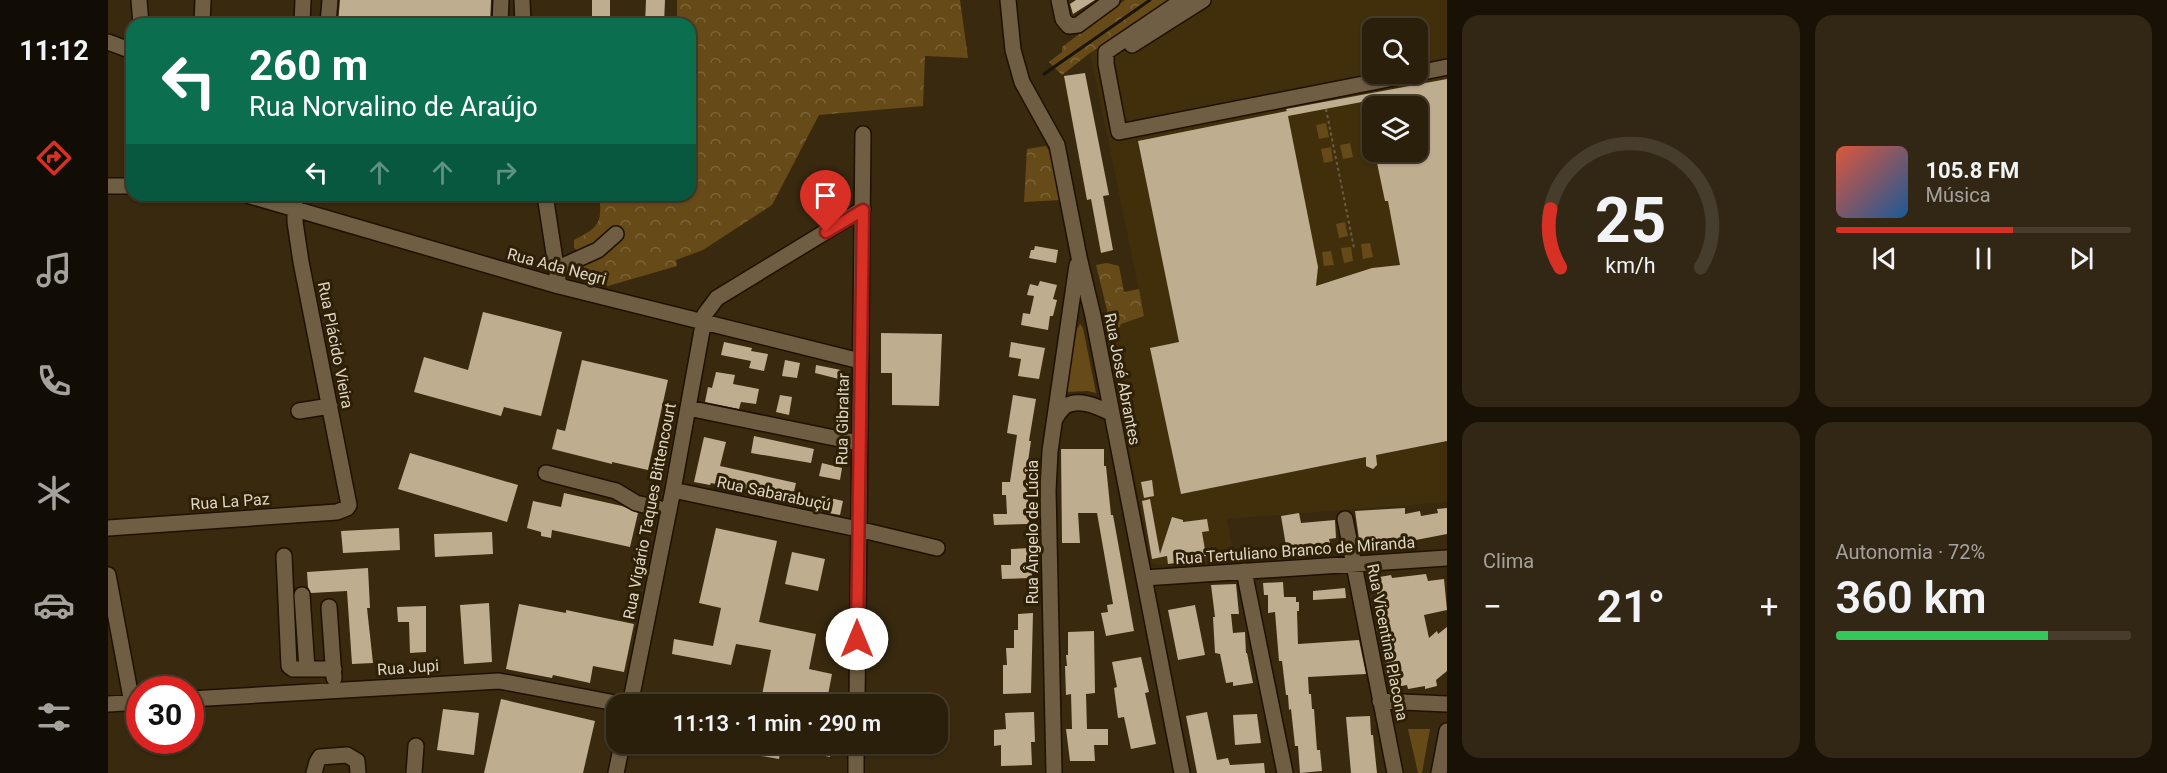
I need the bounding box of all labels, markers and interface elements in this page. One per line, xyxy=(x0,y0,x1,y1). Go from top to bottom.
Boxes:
map controls xyxy=(1362,18,1428,162)
button: search xyxy=(1362,18,1428,84)
text: 11:12 xyxy=(19,35,89,67)
text: 260 m xyxy=(249,41,368,90)
icon: left xyxy=(150,42,228,120)
text: Rua Norvalino de Araújo xyxy=(249,91,538,123)
button: layers xyxy=(1362,96,1428,162)
icon: directions xyxy=(33,137,75,179)
icon: left xyxy=(300,156,333,189)
icon: ahead xyxy=(363,156,396,189)
icon: ahead xyxy=(426,156,459,189)
icon: right xyxy=(489,156,522,189)
text: 105.8 FM xyxy=(1926,158,2019,183)
pin xyxy=(800,170,851,232)
icon: arrive xyxy=(809,179,842,212)
text: Música xyxy=(1926,183,1991,207)
text: 25 xyxy=(1595,184,1667,257)
icon: previous xyxy=(1868,242,1901,275)
icon: pause xyxy=(1967,242,2000,275)
icon: next xyxy=(2065,242,2098,275)
street label: Rua Ada Negri xyxy=(505,244,608,289)
icon: music xyxy=(33,249,75,291)
text: km/h xyxy=(1606,253,1656,278)
street label: Rua Plácido Vieira xyxy=(314,280,357,410)
street label: Rua José Abrantes xyxy=(1100,311,1145,447)
icon: phone xyxy=(33,360,75,402)
street label: Rua Gibraltar xyxy=(832,372,853,465)
street label: Rua Vigário Taques Bittencourt xyxy=(619,401,680,621)
street label: Rua Ângelo de Lúcia xyxy=(1023,460,1042,604)
icon: climate xyxy=(33,472,75,514)
street label: Rua Sabarabuçú xyxy=(715,472,833,515)
street label: Rua La Paz xyxy=(190,489,270,514)
street label: Rua Tertuliano Branco de Miranda xyxy=(1174,533,1416,568)
text: Autonomia · 72% xyxy=(1836,540,1985,564)
text: Clima xyxy=(1483,549,1534,573)
street label: Rua Vicentina Placona xyxy=(1363,562,1412,722)
text: 360 km xyxy=(1836,571,1987,624)
text: 21° xyxy=(1596,580,1665,633)
icon: car xyxy=(33,584,75,626)
text: − xyxy=(1483,587,1502,626)
text: + xyxy=(1760,587,1779,626)
position arrow xyxy=(825,607,889,671)
street label: Rua Jupi xyxy=(377,656,440,679)
speed limit sign: 30 xyxy=(126,676,204,754)
icon: filters xyxy=(33,696,75,738)
text: 11:13 · 1 min · 290 m xyxy=(673,711,881,736)

